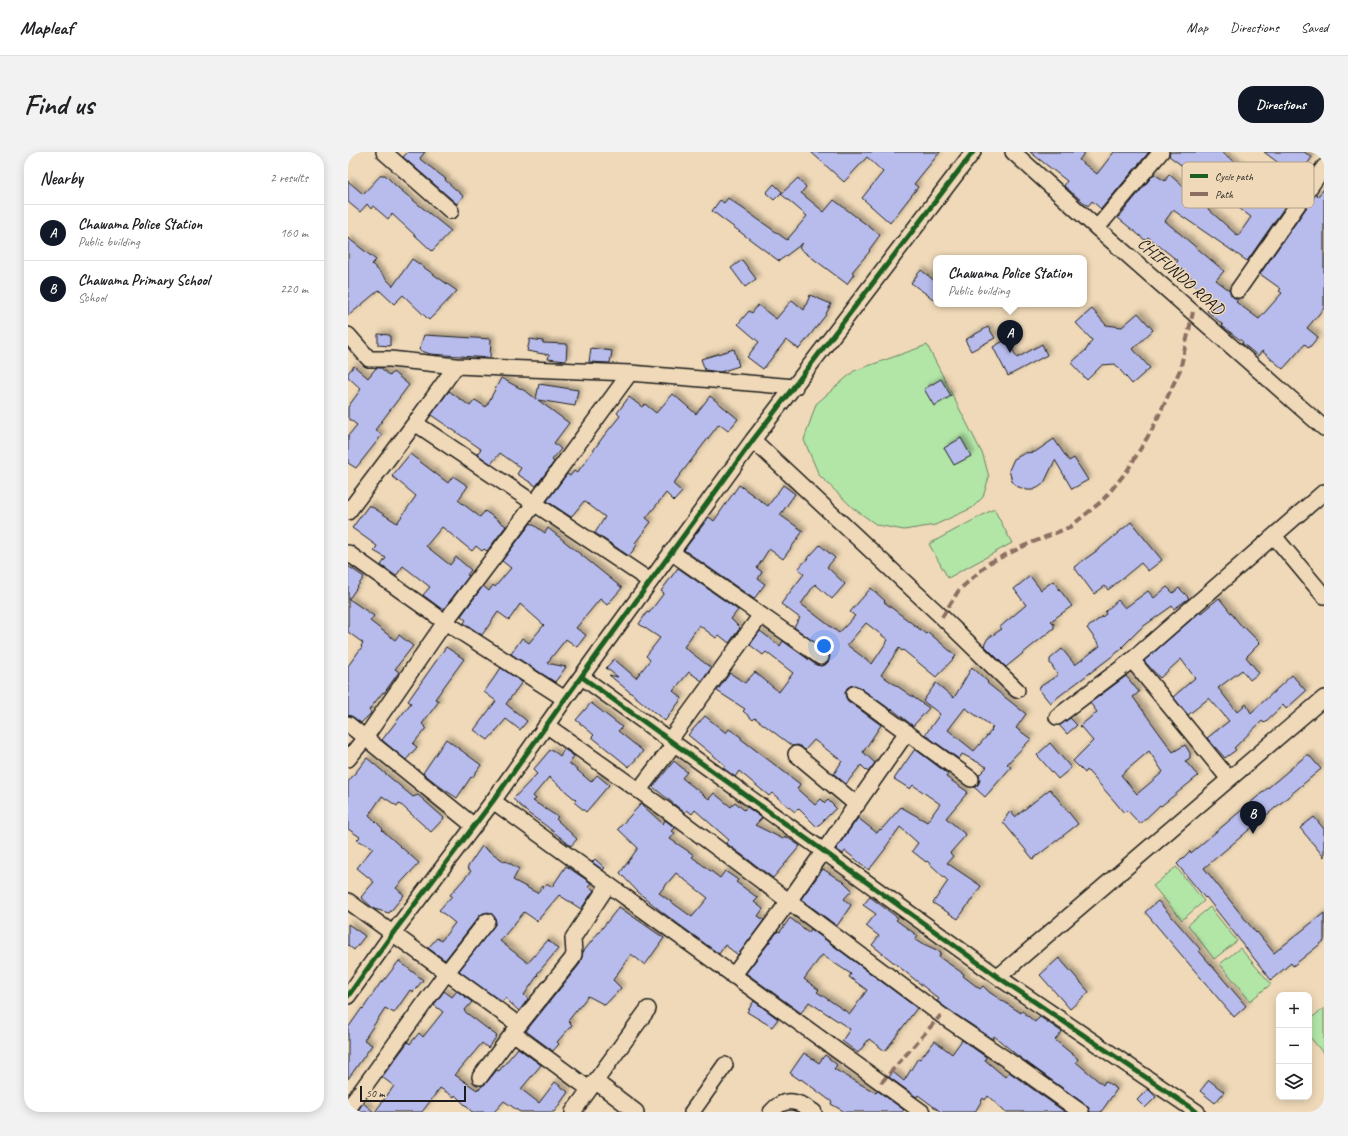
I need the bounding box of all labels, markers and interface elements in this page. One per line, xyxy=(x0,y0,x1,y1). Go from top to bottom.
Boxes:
text: Mapleaf xyxy=(20,16,73,40)
text: Map xyxy=(1187,19,1208,36)
text: Directions xyxy=(1230,19,1279,36)
text: Saved xyxy=(1301,19,1328,36)
button: Directions xyxy=(1238,86,1324,123)
text: Find us xyxy=(24,87,94,122)
legend xyxy=(1182,162,1314,208)
text: Nearby xyxy=(40,168,83,189)
text: Cycle path xyxy=(1215,169,1254,183)
text: 2 results xyxy=(270,170,308,186)
text: Path xyxy=(1215,187,1234,201)
text: Chawama Police Station xyxy=(78,215,202,234)
text: A xyxy=(50,225,56,241)
text: 160 m xyxy=(280,225,308,241)
street label: CHIFUNDO ROAD xyxy=(1133,233,1230,321)
text: Public building xyxy=(78,234,140,250)
popup xyxy=(933,255,1087,307)
text: Chawama Police Station xyxy=(948,264,1072,283)
text: Chawama Primary School xyxy=(78,271,210,290)
text: B xyxy=(50,281,56,297)
text: 220 m xyxy=(280,281,308,297)
text: Public building xyxy=(948,283,1010,299)
text: School xyxy=(78,290,106,306)
pin: A xyxy=(997,320,1023,353)
your location xyxy=(814,636,834,656)
pin: B xyxy=(1240,801,1266,834)
map controls xyxy=(1276,992,1312,1100)
button: + xyxy=(1276,992,1312,1028)
button: − xyxy=(1276,1028,1312,1064)
button: layers xyxy=(1276,1064,1312,1100)
scale bar xyxy=(360,1084,466,1103)
text: 50 m xyxy=(366,1086,385,1100)

